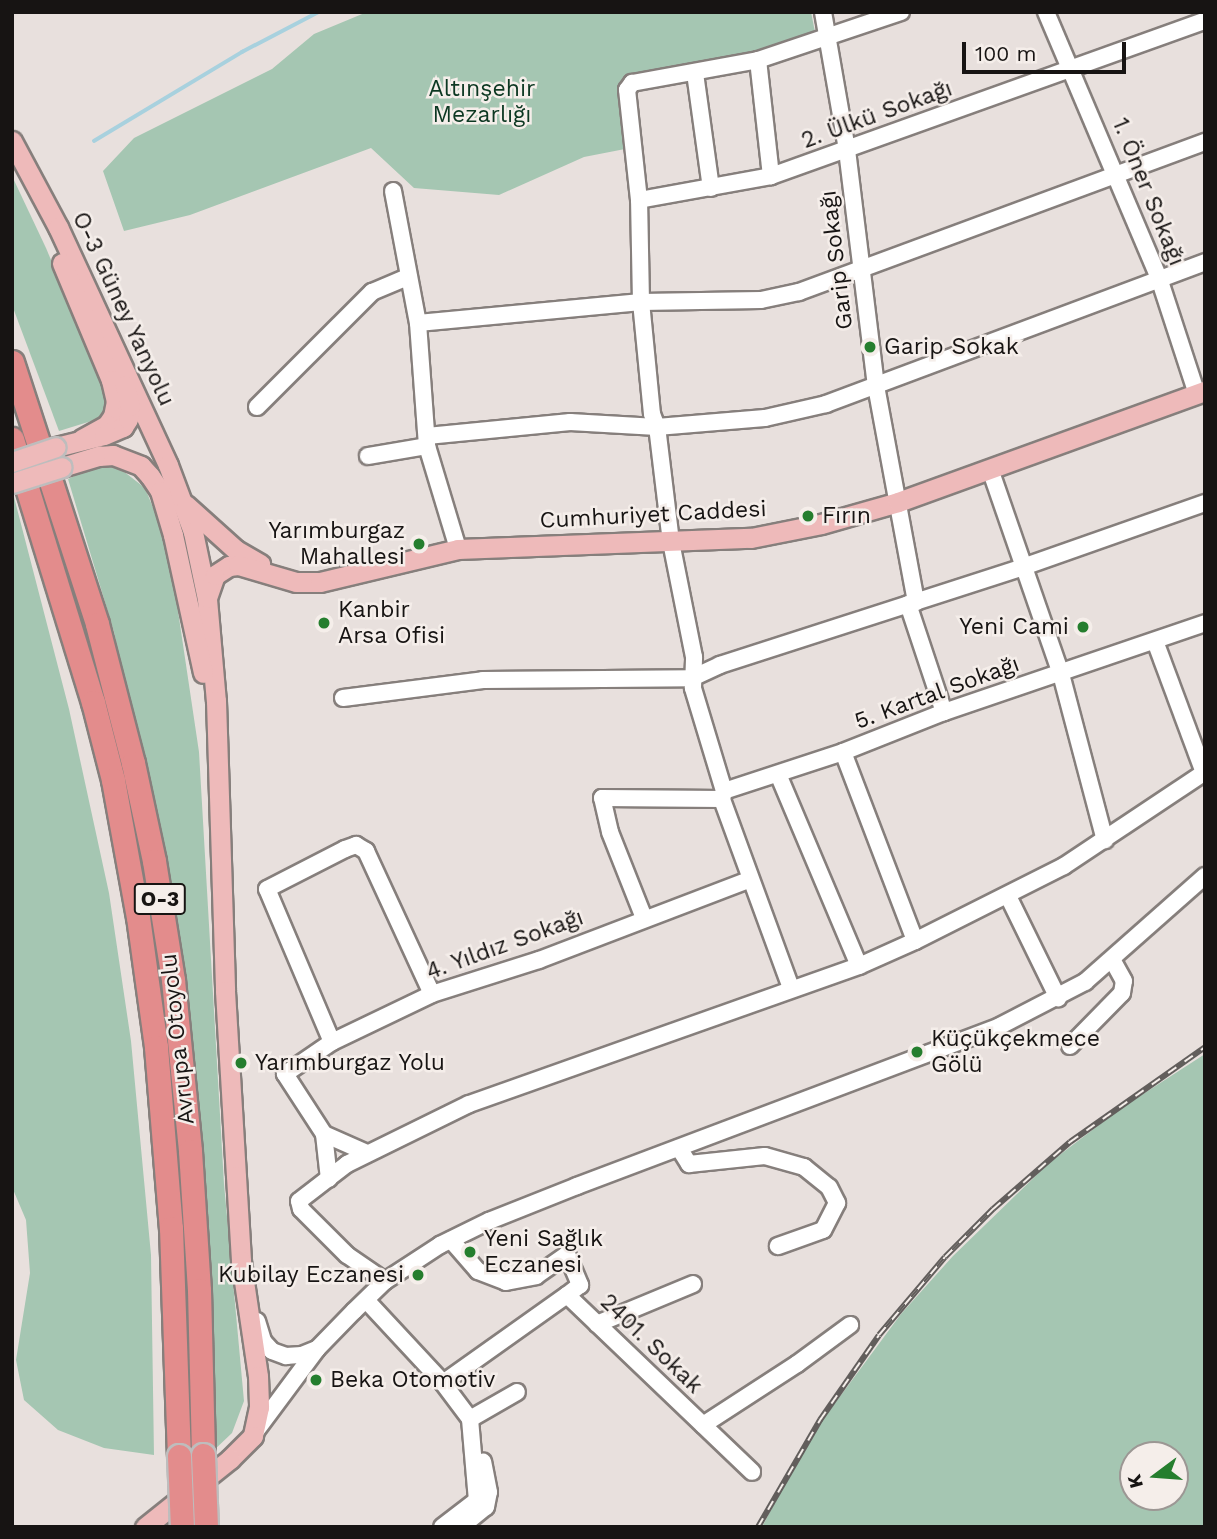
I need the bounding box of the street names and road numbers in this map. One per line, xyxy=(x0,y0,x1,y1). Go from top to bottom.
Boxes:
street label: 2. Ülkü Sokağı xyxy=(798,75,956,155)
street label: 1. Öner Sokağı xyxy=(1106,114,1190,270)
street label: Garip Sokağı xyxy=(815,189,859,331)
street label: O-3 Güney Yanyolu xyxy=(66,207,180,411)
street label: Cumhuriyet Caddesi xyxy=(539,495,767,535)
street label: 5. Kartal Sokağı xyxy=(850,650,1024,736)
road number: O-3 xyxy=(134,881,186,916)
street label: 4. Yıldız Sokağı xyxy=(422,904,588,986)
street label: Avrupa Otoyolu xyxy=(155,952,201,1126)
street label: 2401. Sokak xyxy=(594,1288,708,1400)

